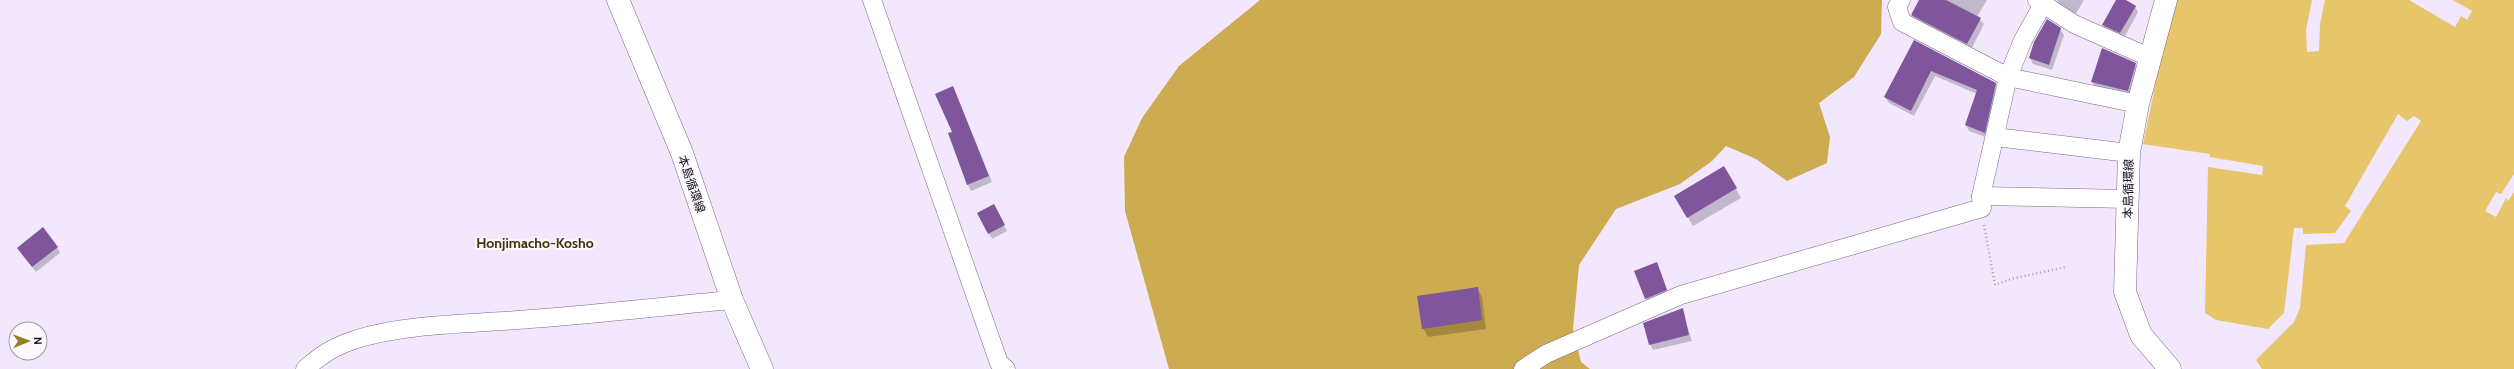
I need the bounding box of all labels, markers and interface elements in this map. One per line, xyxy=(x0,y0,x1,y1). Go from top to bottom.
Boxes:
street label: 本島循環線 xyxy=(675,153,709,215)
street label: 本島循環線 xyxy=(2120,159,2136,219)
district label: Honjimacho-Kosho xyxy=(476,234,594,252)
north arrow xyxy=(8,321,48,361)
text: N xyxy=(31,337,45,345)

